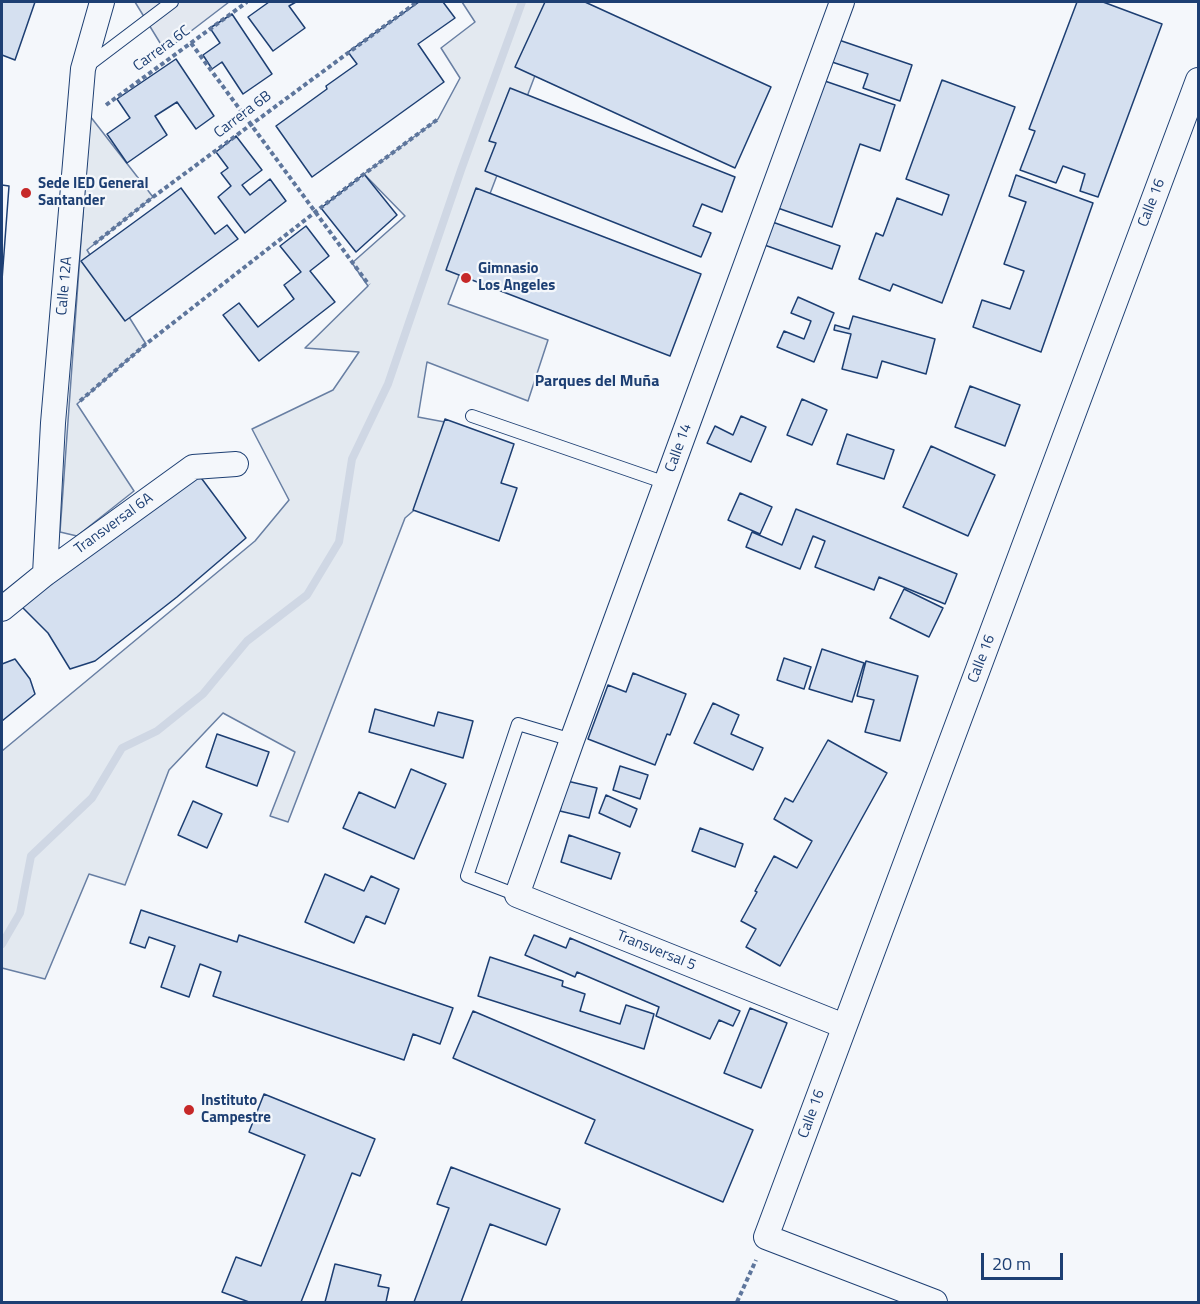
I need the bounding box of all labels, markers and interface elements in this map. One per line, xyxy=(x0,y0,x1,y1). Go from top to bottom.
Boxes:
street label: Carrera 6C xyxy=(130,22,194,76)
street label: Carrera 6B xyxy=(211,88,275,142)
place label: Sede IED General Santander xyxy=(38,175,149,210)
street label: Calle 16 xyxy=(1135,176,1169,230)
marker: Sede IED General Santander xyxy=(19,186,33,200)
street label: Calle 12A xyxy=(53,256,77,316)
place label: Gimnasio Los Angeles xyxy=(478,260,555,295)
marker: Gimnasio Los Angeles xyxy=(459,271,473,285)
district label: Parques del Muña xyxy=(535,372,659,392)
street label: Calle 14 xyxy=(662,421,696,475)
street label: Transversal 6A xyxy=(71,489,157,559)
street label: Calle 16 xyxy=(965,632,999,686)
street label: Transversal 5 xyxy=(614,927,698,975)
street label: Calle 16 xyxy=(795,1087,829,1141)
place label: Instituto Campestre xyxy=(201,1092,271,1127)
marker: Instituto Campestre xyxy=(182,1103,196,1117)
scale bar xyxy=(984,1241,1066,1279)
text: 20 m xyxy=(992,1250,1031,1277)

